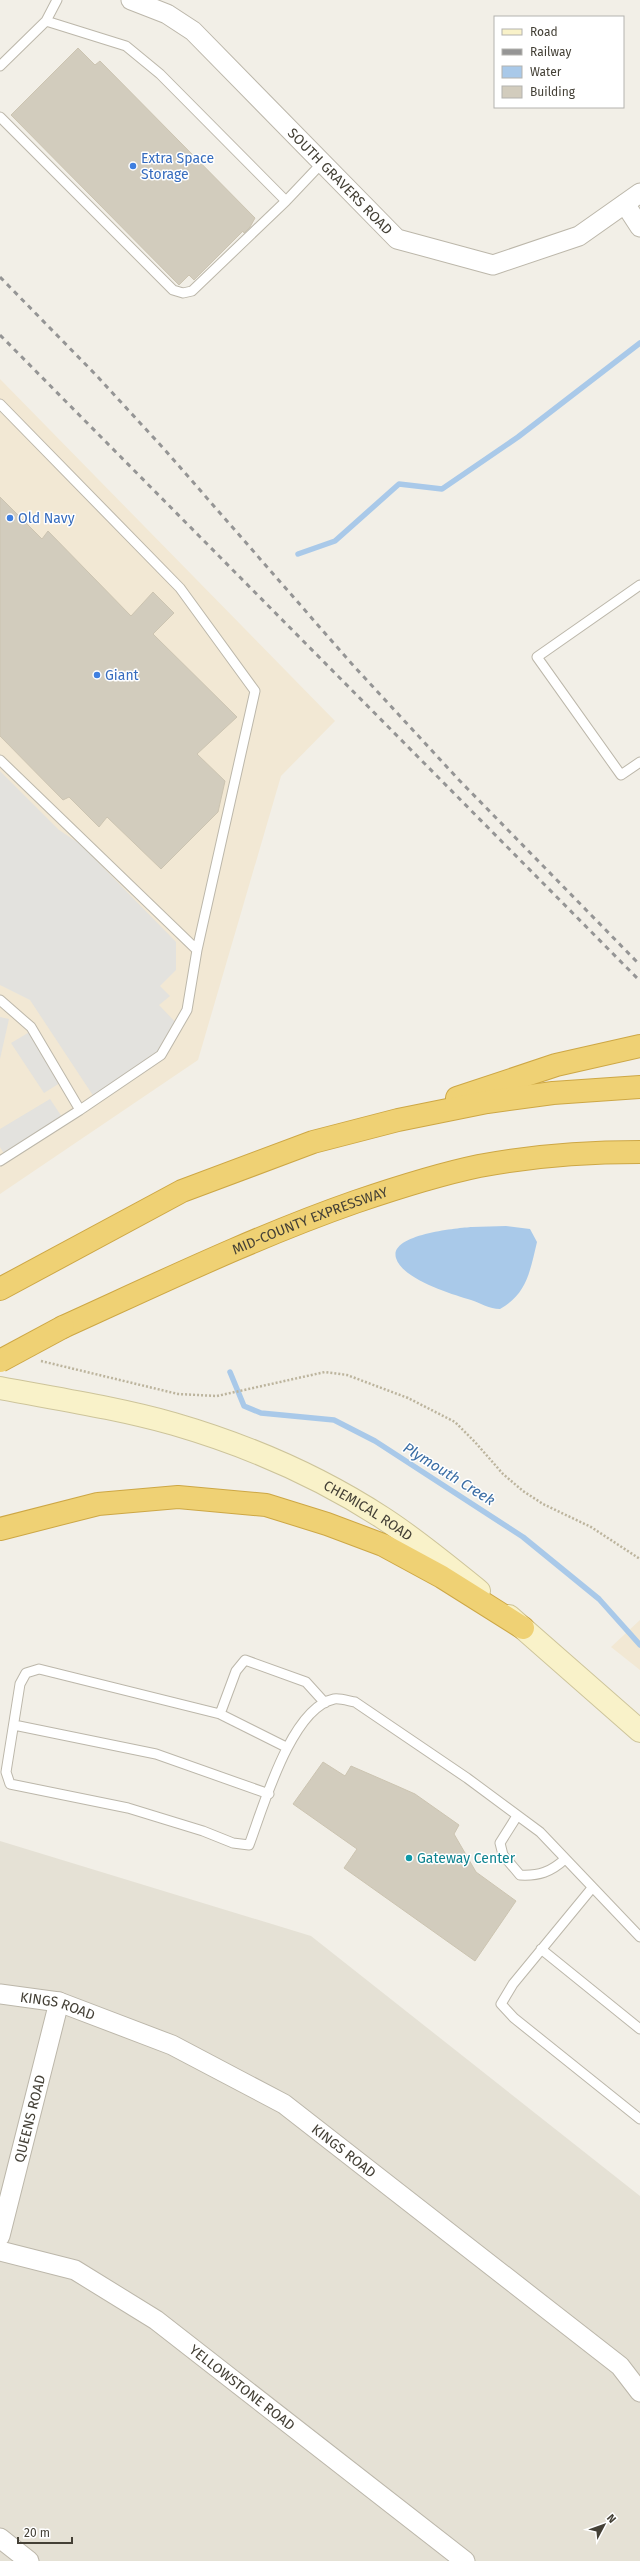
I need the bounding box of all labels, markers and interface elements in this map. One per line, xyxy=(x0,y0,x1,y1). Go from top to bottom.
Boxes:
legend xyxy=(494,16,624,108)
text: Road xyxy=(530,25,558,39)
text: Railway xyxy=(530,45,571,59)
text: Water xyxy=(530,65,562,79)
text: Building xyxy=(530,85,576,99)
street label: SOUTH GRAVERS ROAD xyxy=(284,125,396,238)
place label: Extra Space Storage xyxy=(141,150,214,183)
marker: Extra Space Storage xyxy=(128,161,138,171)
place label: Old Navy xyxy=(18,510,75,527)
marker: Old Navy xyxy=(5,513,15,523)
place label: Giant xyxy=(105,667,140,684)
marker: Giant xyxy=(92,670,102,680)
street label: MID-COUNTY EXPRESSWAY xyxy=(230,1184,390,1258)
water label: Plymouth Creek xyxy=(400,1439,498,1509)
street label: CHEMICAL ROAD xyxy=(321,1477,416,1545)
place label: Gateway Center xyxy=(417,1850,516,1867)
marker: Gateway Center xyxy=(404,1853,414,1863)
street label: KINGS ROAD xyxy=(19,1989,97,2024)
street label: QUEENS ROAD xyxy=(11,2073,49,2164)
street label: KINGS ROAD xyxy=(308,2121,379,2182)
street label: YELLOWSTONE ROAD xyxy=(186,2341,298,2434)
north arrow xyxy=(584,2505,624,2545)
text: N xyxy=(604,2512,618,2526)
scale bar xyxy=(18,2519,72,2545)
text: 20 m xyxy=(24,2526,50,2540)

